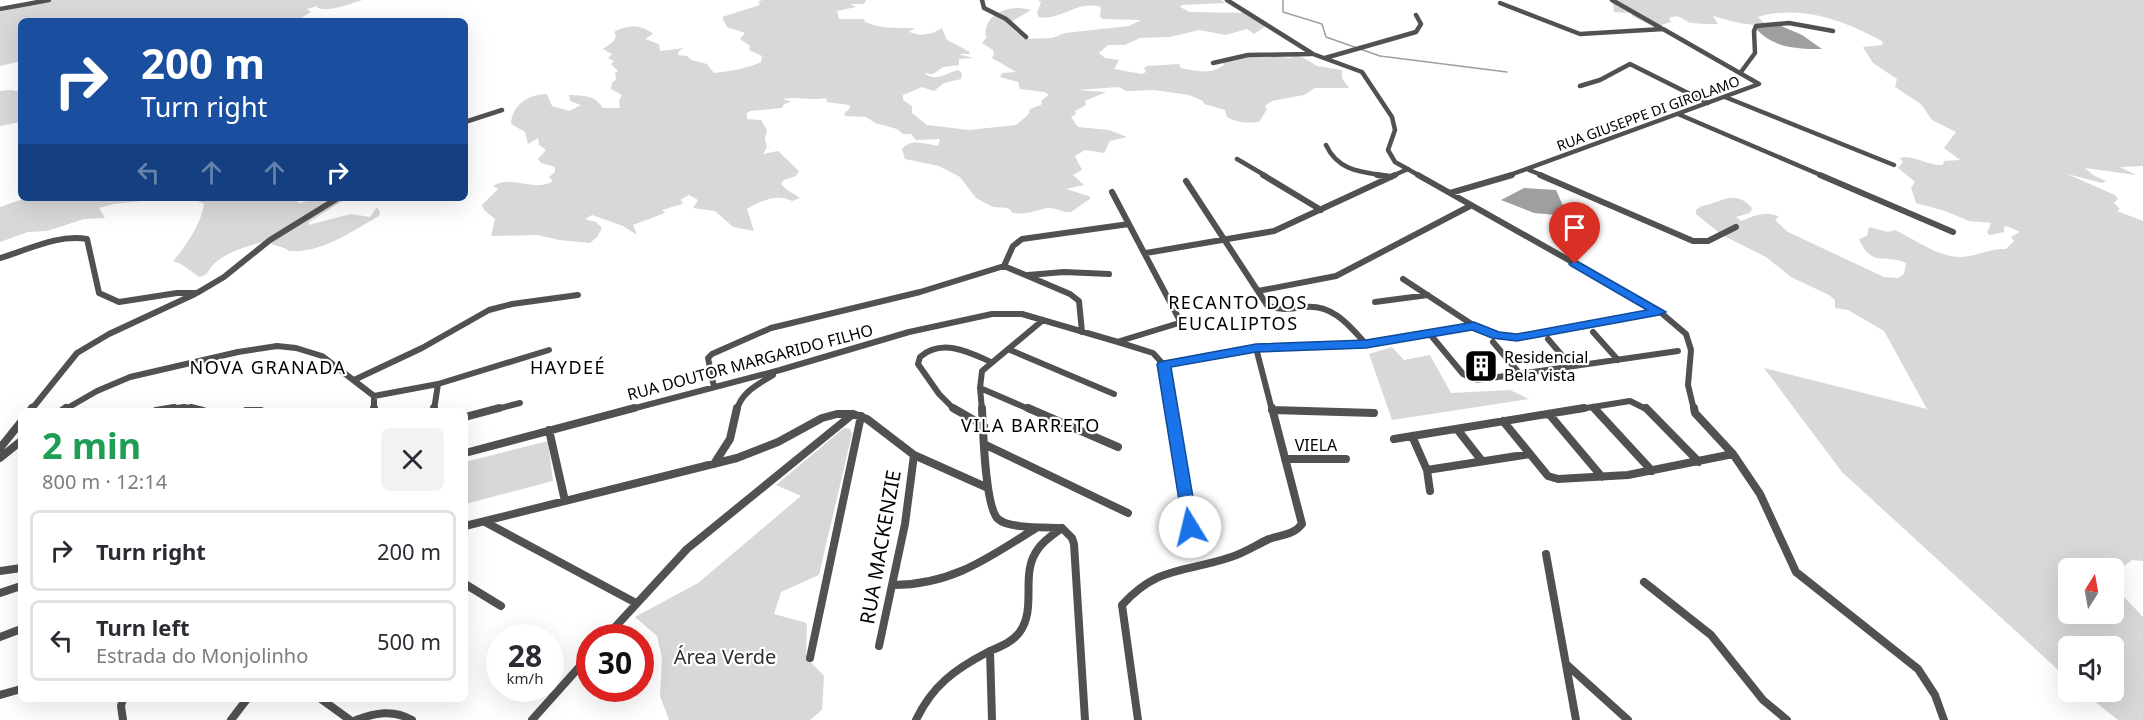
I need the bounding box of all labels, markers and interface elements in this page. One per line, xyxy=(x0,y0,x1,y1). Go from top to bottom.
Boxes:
text: 200 m xyxy=(141,34,265,91)
icon: right xyxy=(42,42,120,120)
street label: RUA GIUSEPPE DI GIROLAMO xyxy=(1554,71,1742,155)
text: Turn right xyxy=(141,88,267,125)
icon: left xyxy=(132,156,165,189)
icon: ahead xyxy=(195,156,228,189)
icon: ahead xyxy=(258,156,291,189)
icon: right xyxy=(321,156,354,189)
pin xyxy=(1549,202,1600,264)
icon: arrive xyxy=(1558,211,1591,244)
district label: RECANTO DOS EUCALIPTOS xyxy=(1168,290,1308,335)
street label: RUA DOUTOR MARGARIDO FILHO xyxy=(625,319,875,405)
place label: Residencial Bela vista xyxy=(1504,346,1588,386)
building icon: Residencial Bela vista xyxy=(1463,348,1499,384)
district label: NOVA GRANADA xyxy=(189,355,347,379)
district label: HAYDEÉ xyxy=(530,355,606,379)
district label: VILA BARRETO xyxy=(961,413,1101,437)
text: 2 min xyxy=(42,421,141,470)
button: close xyxy=(381,428,444,491)
street label: VIELA xyxy=(1295,434,1338,456)
text: 800 m · 12:14 xyxy=(42,468,167,495)
street label: RUA MACKENZIE xyxy=(853,468,907,626)
position arrow xyxy=(1158,495,1222,559)
icon: right xyxy=(45,534,78,567)
text: Turn right xyxy=(96,536,206,566)
text: 200 m xyxy=(377,536,441,566)
north arrow xyxy=(2058,558,2124,624)
map controls xyxy=(2058,558,2124,702)
text: Turn left xyxy=(96,612,190,642)
icon: left xyxy=(45,624,78,657)
speed limit sign: 30 xyxy=(576,624,654,702)
text: 500 m xyxy=(377,626,441,656)
text: 28 xyxy=(508,635,542,676)
button: sound xyxy=(2058,636,2124,702)
text: Estrada do Monjolinho xyxy=(96,642,308,669)
park label: Área Verde xyxy=(674,643,776,670)
text: km/h xyxy=(507,668,543,688)

